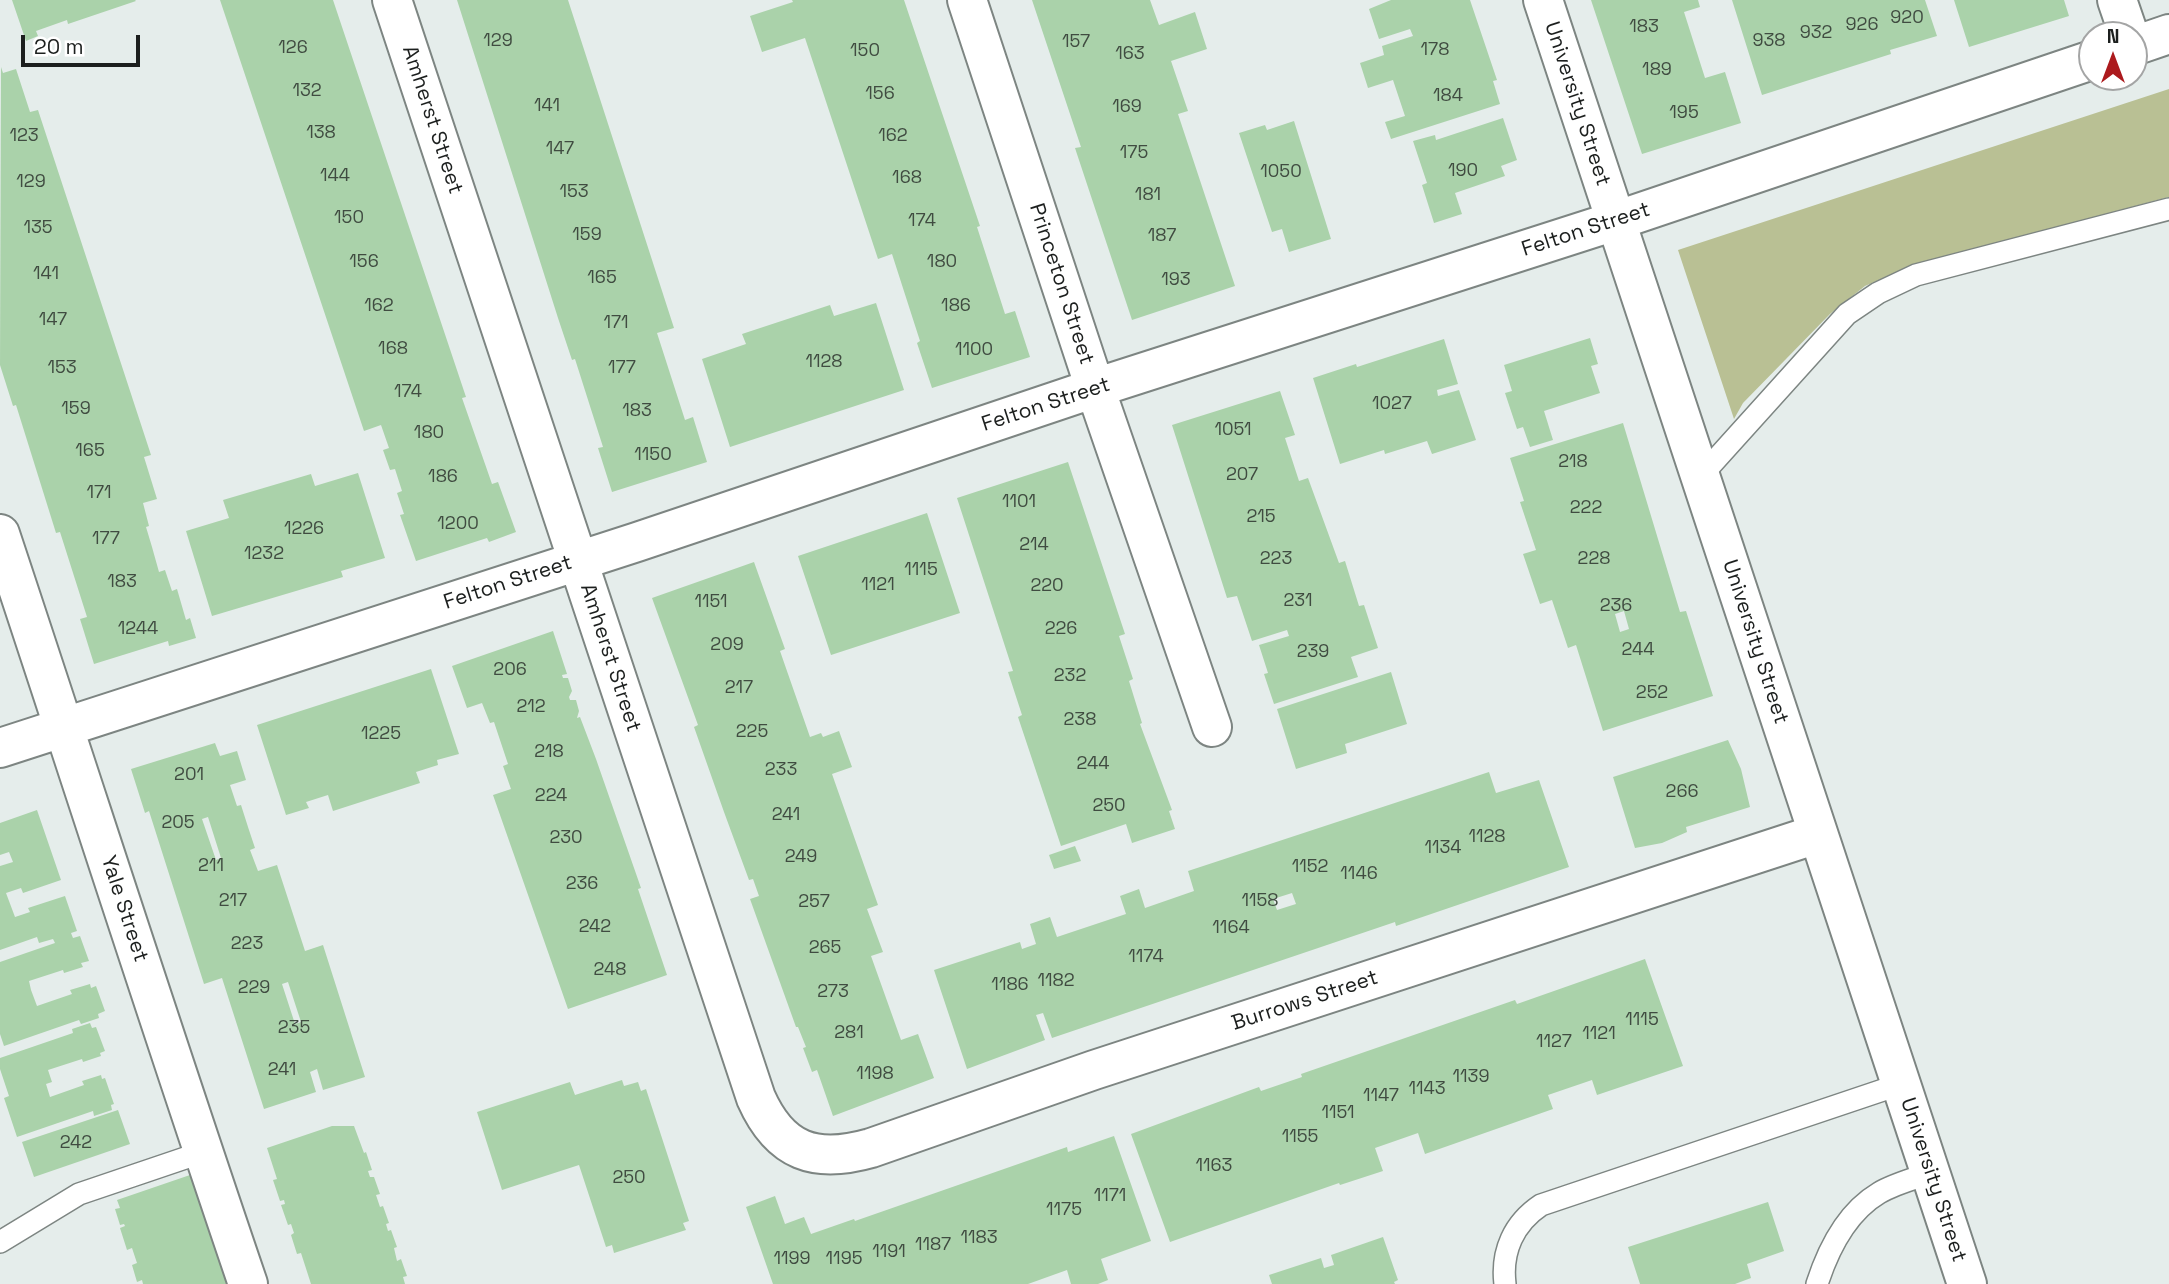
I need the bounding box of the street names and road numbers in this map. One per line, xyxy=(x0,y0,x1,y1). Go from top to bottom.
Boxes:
street label: University Street xyxy=(1539,19,1615,189)
street label: Amherst Street xyxy=(396,43,468,197)
street label: Felton Street xyxy=(1519,197,1653,263)
street label: Princeton Street xyxy=(1023,200,1099,368)
street label: Felton Street xyxy=(979,372,1113,438)
street label: Felton Street xyxy=(441,550,575,616)
street label: University Street xyxy=(1717,557,1793,727)
street label: Amherst Street xyxy=(574,581,646,735)
street label: Yale Street xyxy=(95,853,153,965)
street label: Burrows Street xyxy=(1229,965,1381,1037)
street label: University Street xyxy=(1895,1095,1971,1265)

